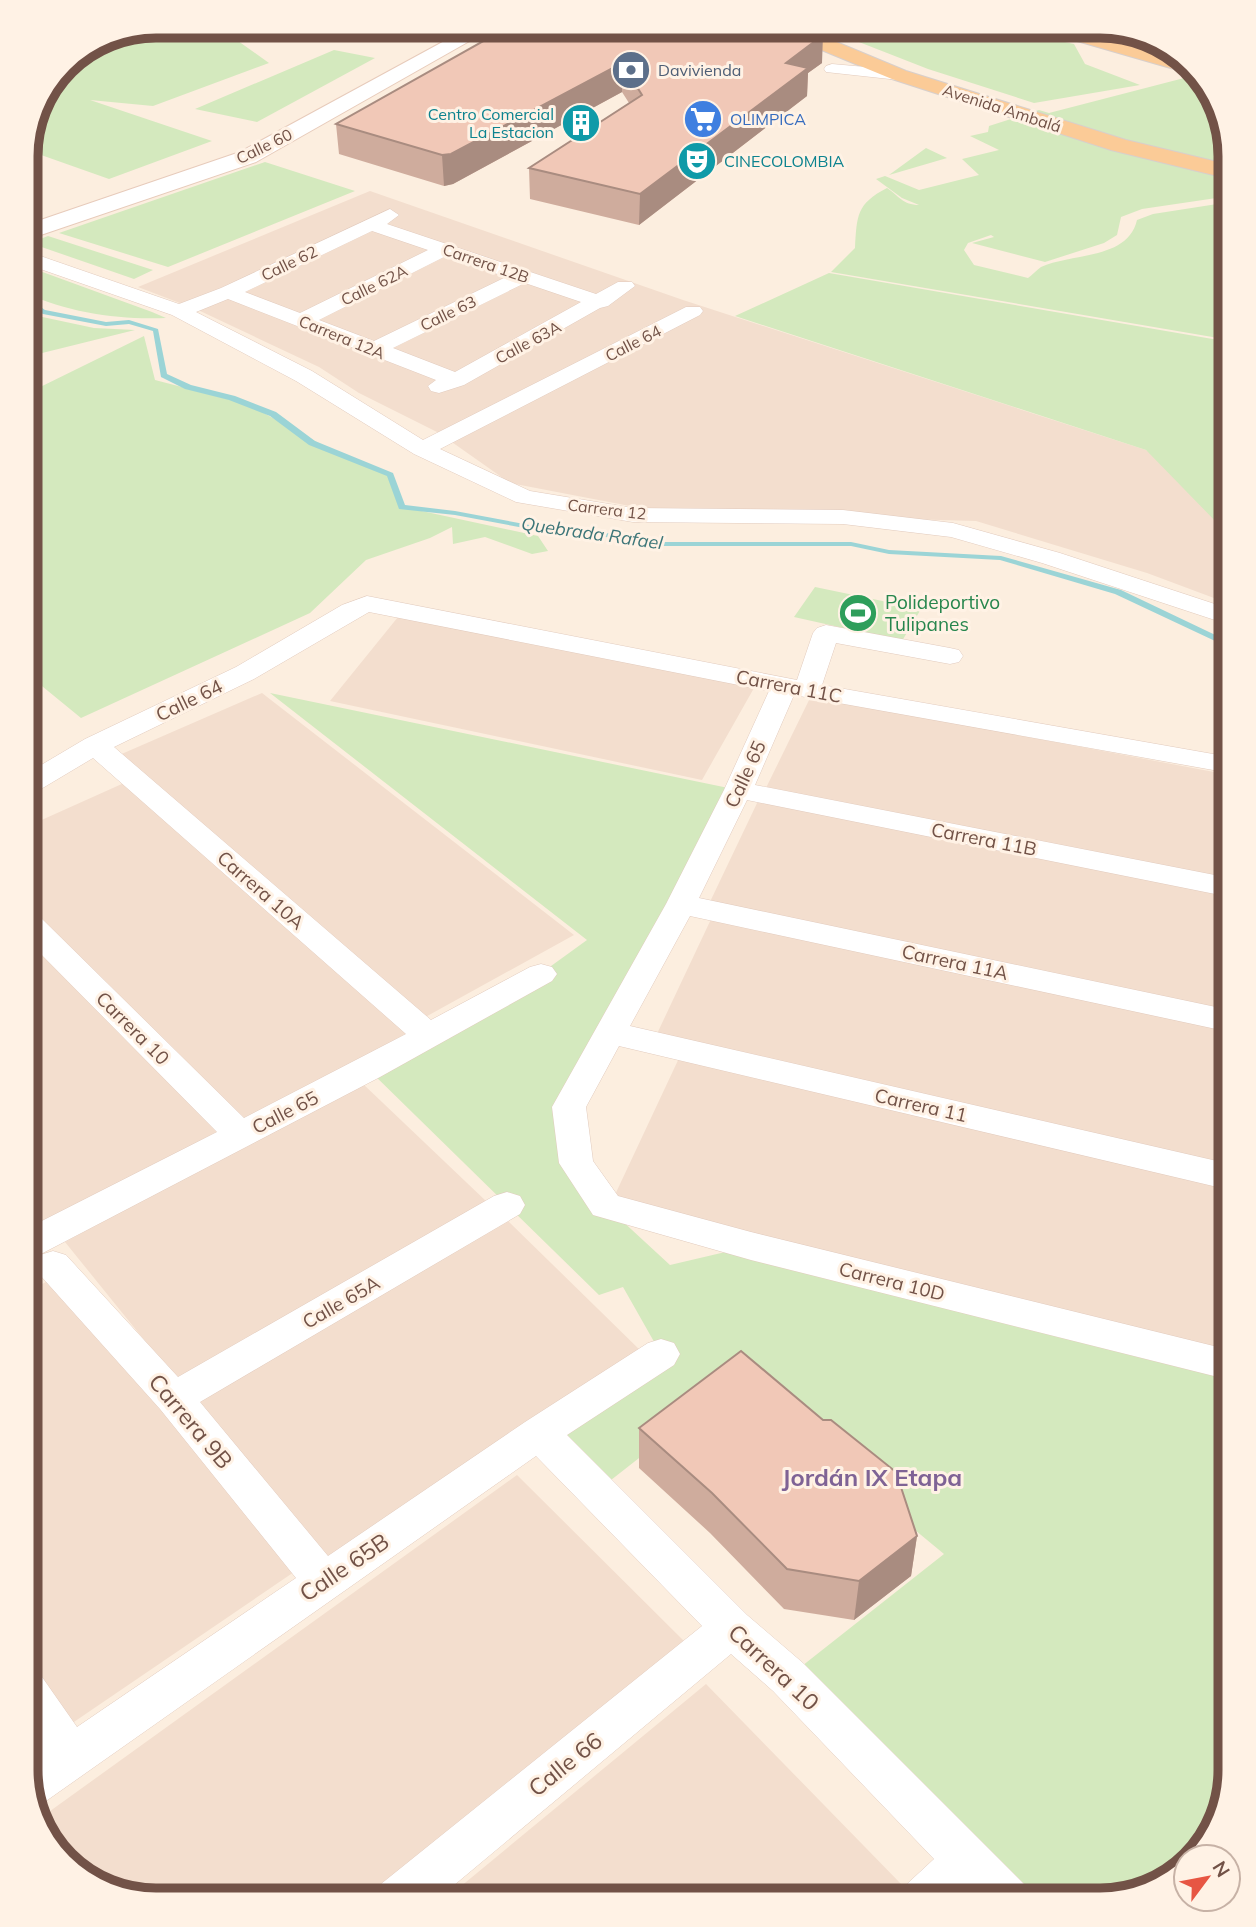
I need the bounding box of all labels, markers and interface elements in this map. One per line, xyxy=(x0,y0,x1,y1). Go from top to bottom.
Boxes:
bank icon: Davivienda xyxy=(610,49,652,91)
place label: Davivienda xyxy=(658,60,741,80)
street label: Avenida Ambalá xyxy=(940,79,1064,137)
supermarket icon: OLIMPICA xyxy=(682,98,724,140)
building icon: Centro Comercial La Estacion xyxy=(560,102,602,144)
place label: Centro Comercial La Estacion xyxy=(428,104,554,142)
place label: OLIMPICA xyxy=(730,109,806,129)
street label: Calle 60 xyxy=(233,124,295,168)
theatre icon: CINECOLOMBIA xyxy=(676,140,718,182)
place label: CINECOLOMBIA xyxy=(724,151,845,171)
street label: Carrera 12B xyxy=(440,239,532,287)
street label: Calle 62 xyxy=(258,241,320,285)
street label: Calle 62A xyxy=(337,260,411,310)
street label: Calle 63 xyxy=(417,291,479,335)
street label: Carrera 12A xyxy=(296,311,388,363)
street label: Calle 63A xyxy=(492,316,565,368)
street label: Calle 64 xyxy=(602,320,665,366)
street label: Carrera 12 xyxy=(566,494,648,524)
water label: Quebrada Rafael xyxy=(520,512,665,554)
place label: Polideportivo Tulipanes xyxy=(885,590,1000,636)
sports icon: Polideportivo Tulipanes xyxy=(837,592,879,634)
street label: Carrera 11C xyxy=(734,664,844,708)
street label: Calle 64 xyxy=(152,674,226,726)
street label: Calle 65 xyxy=(719,737,771,811)
street label: Carrera 11B xyxy=(929,817,1039,861)
street label: Carrera 10A xyxy=(212,846,310,935)
street label: Carrera 11A xyxy=(900,939,1010,985)
street label: Carrera 10 xyxy=(91,986,175,1070)
street label: Carrera 11 xyxy=(872,1083,970,1127)
street label: Calle 65 xyxy=(248,1085,322,1139)
street label: Carrera 10D xyxy=(837,1256,947,1306)
street label: Calle 65A xyxy=(298,1270,384,1334)
street label: Carrera 9B xyxy=(143,1367,239,1475)
district label: Jordán IX Etapa xyxy=(782,1462,962,1492)
street label: Calle 65B xyxy=(294,1526,394,1608)
street label: Carrera 10 xyxy=(722,1618,826,1716)
street label: Calle 66 xyxy=(522,1726,608,1802)
north arrow xyxy=(1172,1843,1242,1913)
text: N xyxy=(1207,1857,1235,1881)

